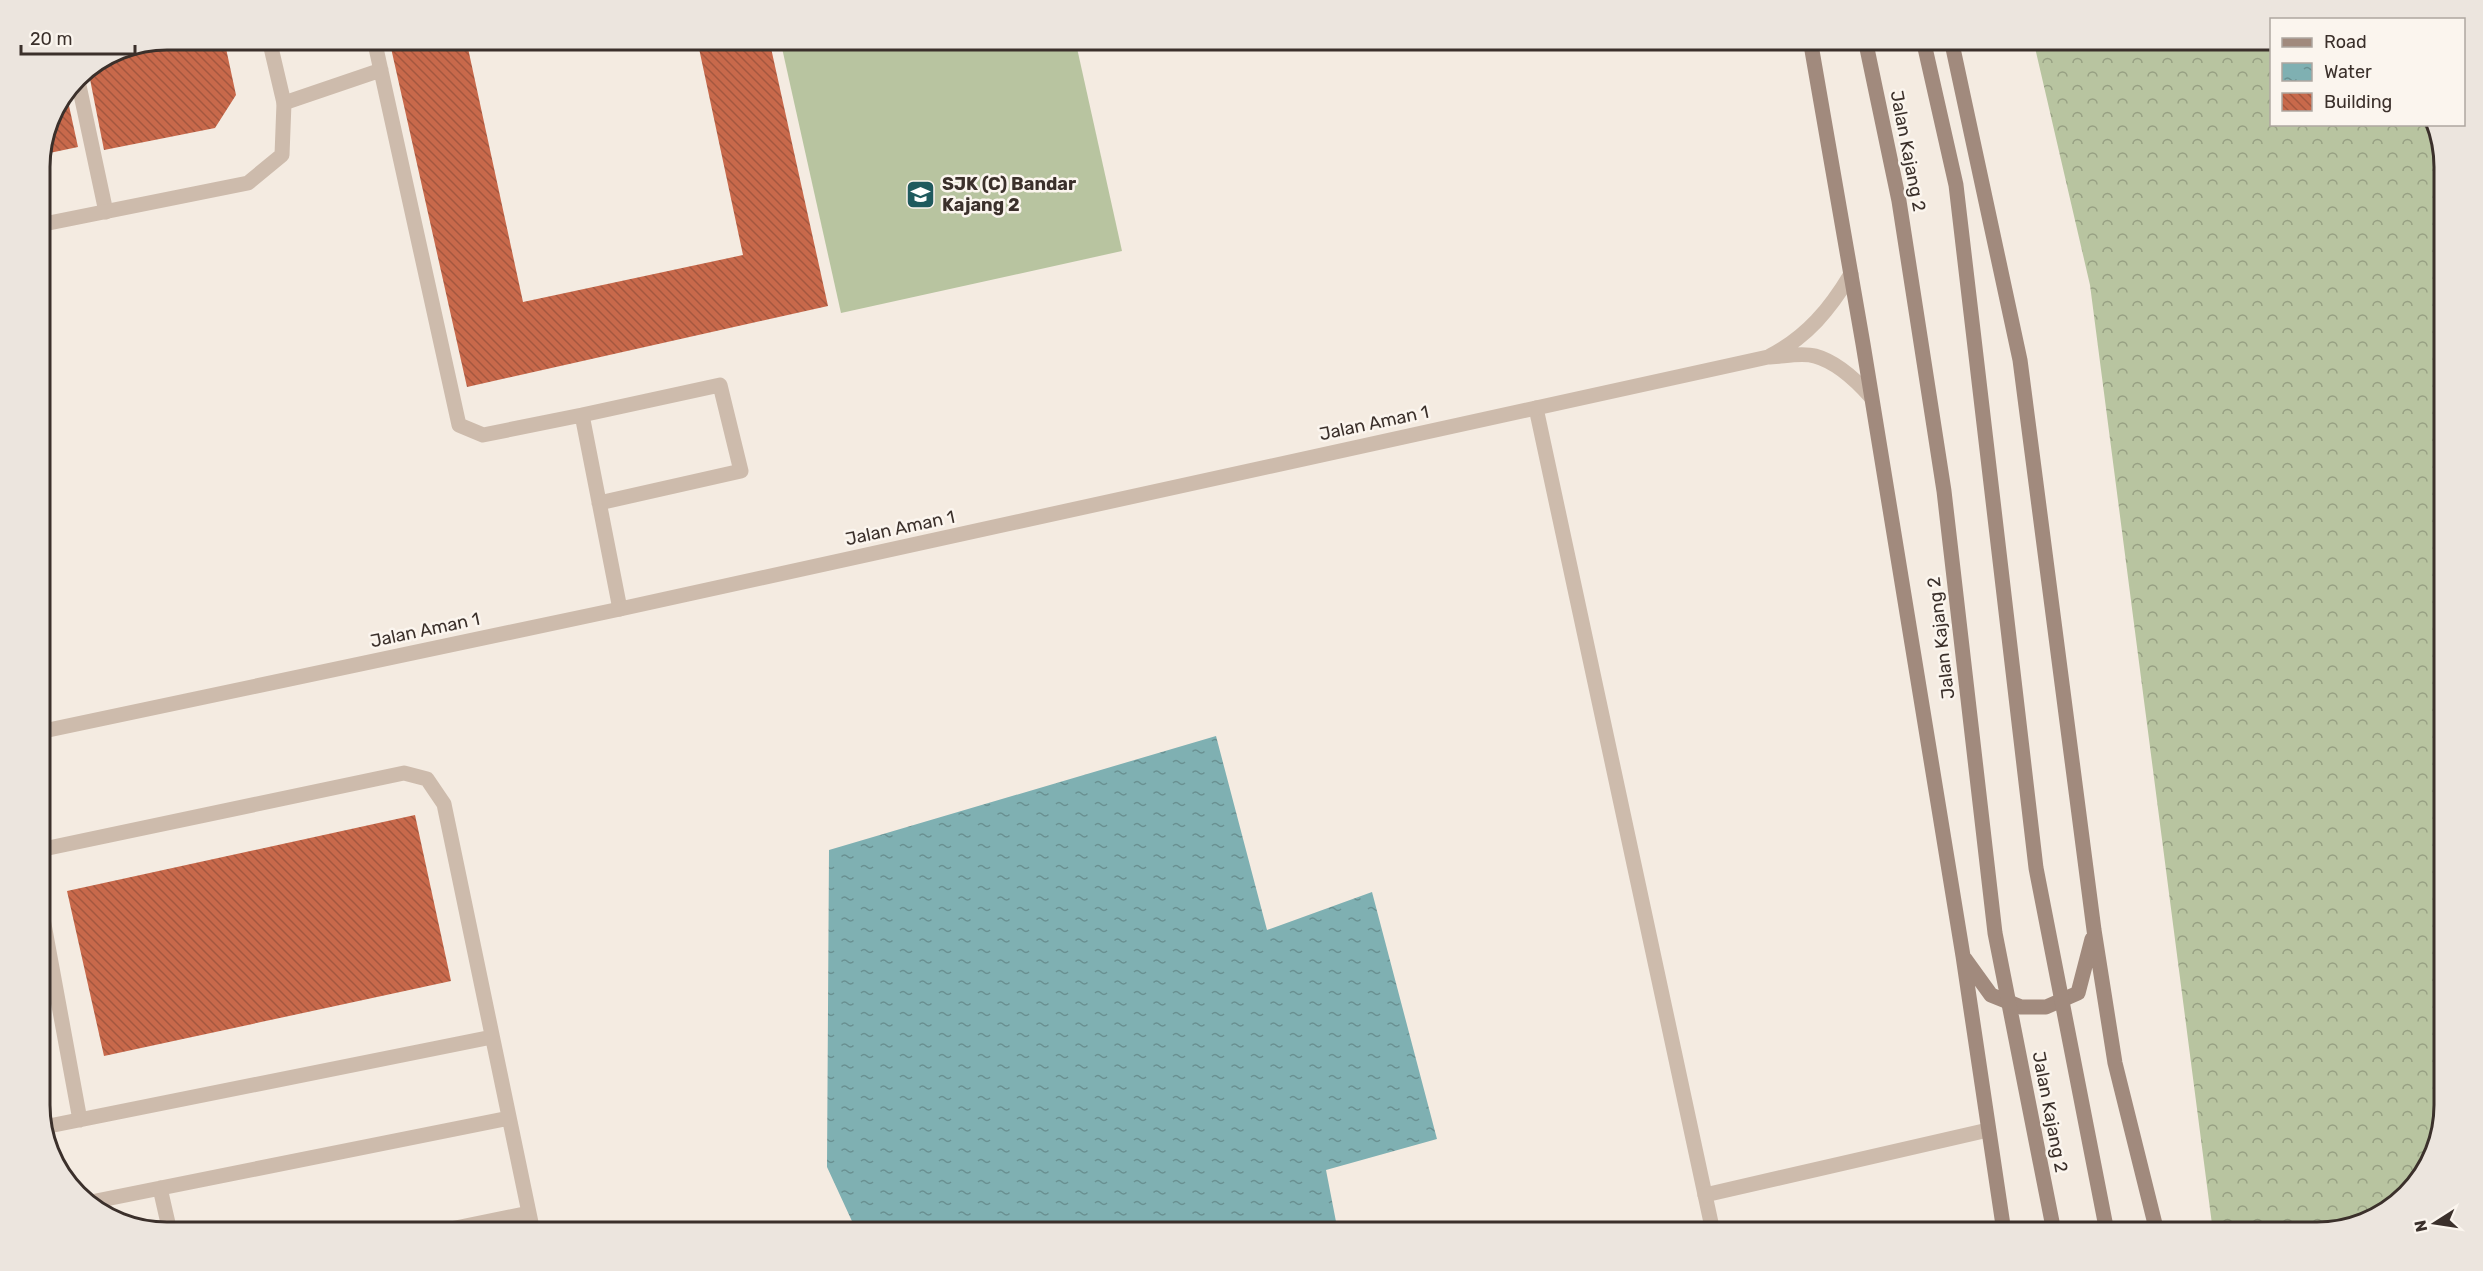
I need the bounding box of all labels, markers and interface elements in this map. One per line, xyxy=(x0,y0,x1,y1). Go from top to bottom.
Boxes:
scale bar xyxy=(21,18,135,56)
legend xyxy=(2270,18,2465,126)
text: 20 m xyxy=(30,28,72,50)
text: Road xyxy=(2324,31,2367,53)
text: Water xyxy=(2324,61,2372,83)
street label: Jalan Kajang 2 xyxy=(1885,89,1931,213)
text: Building xyxy=(2324,91,2392,113)
place label: SJK (C) Bandar Kajang 2 xyxy=(942,173,1076,216)
school or university icon: SJK (C) Bandar Kajang 2 xyxy=(905,178,937,210)
street label: Jalan Aman 1 xyxy=(1317,401,1431,445)
street label: Jalan Aman 1 xyxy=(843,506,957,550)
street label: Jalan Kajang 2 xyxy=(1923,576,1959,700)
street label: Jalan Aman 1 xyxy=(368,608,482,652)
street label: Jalan Kajang 2 xyxy=(2027,1050,2073,1174)
north arrow xyxy=(2405,1193,2465,1253)
text: N xyxy=(2410,1218,2431,1234)

